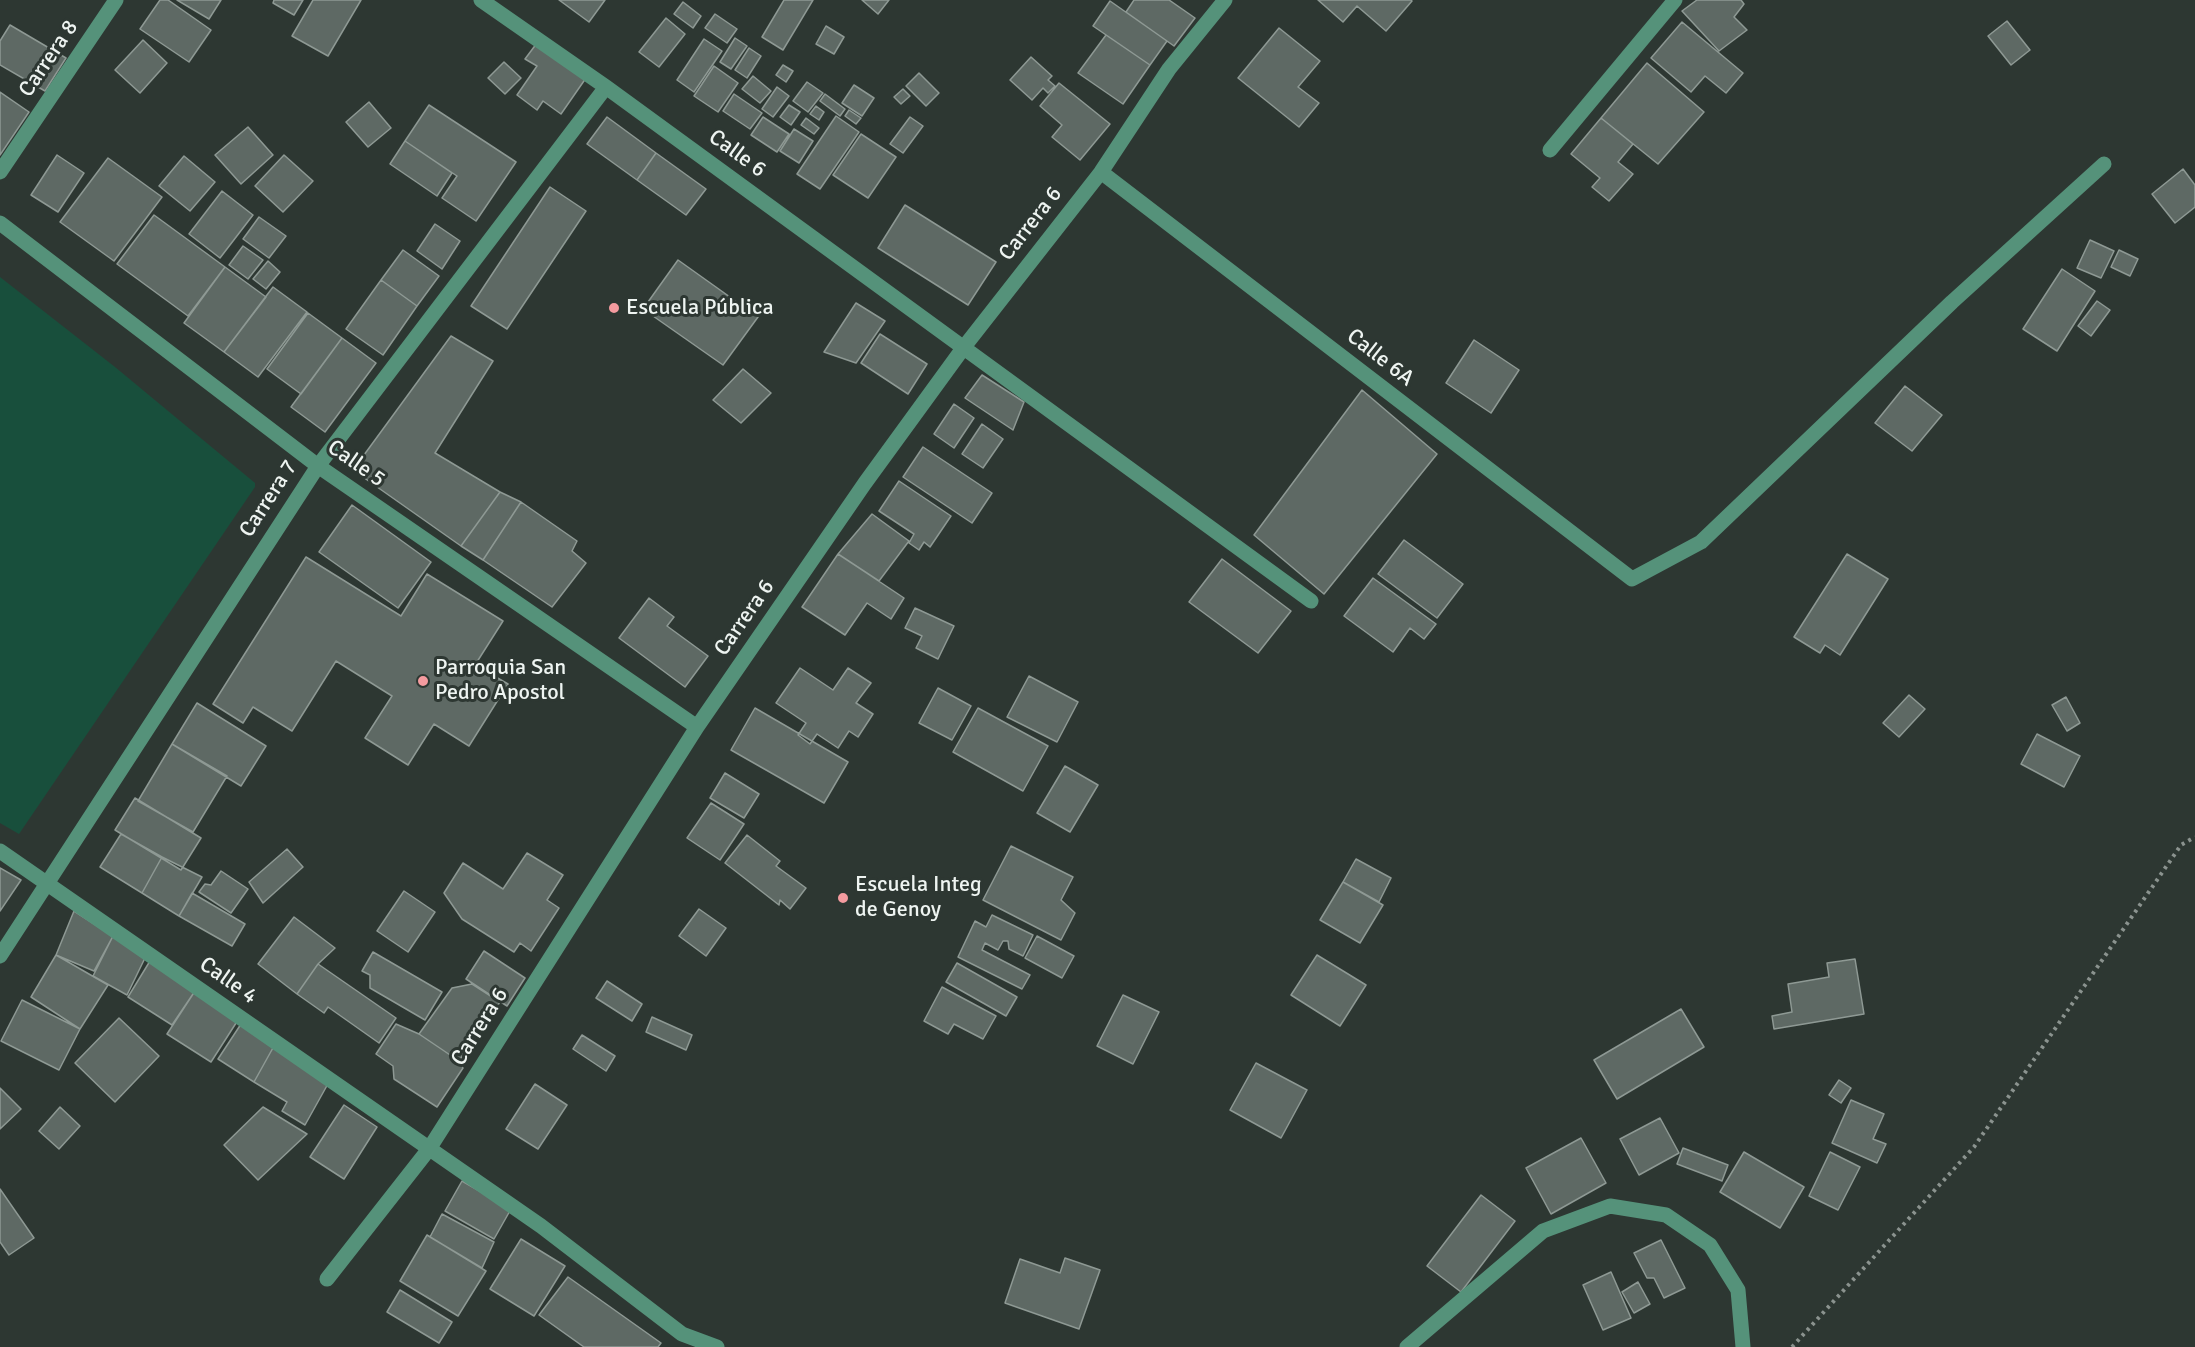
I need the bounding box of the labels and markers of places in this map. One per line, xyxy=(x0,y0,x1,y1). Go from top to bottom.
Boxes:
place label: Escuela Pública xyxy=(626,295,774,321)
marker: Escuela Pública xyxy=(607,301,621,315)
place label: Parroquia San Pedro Apostol xyxy=(435,655,566,706)
marker: Parroquia San Pedro Apostol xyxy=(416,674,430,688)
place label: Escuela Integ de Genoy xyxy=(855,872,982,924)
marker: Escuela Integ de Genoy xyxy=(836,891,850,905)

